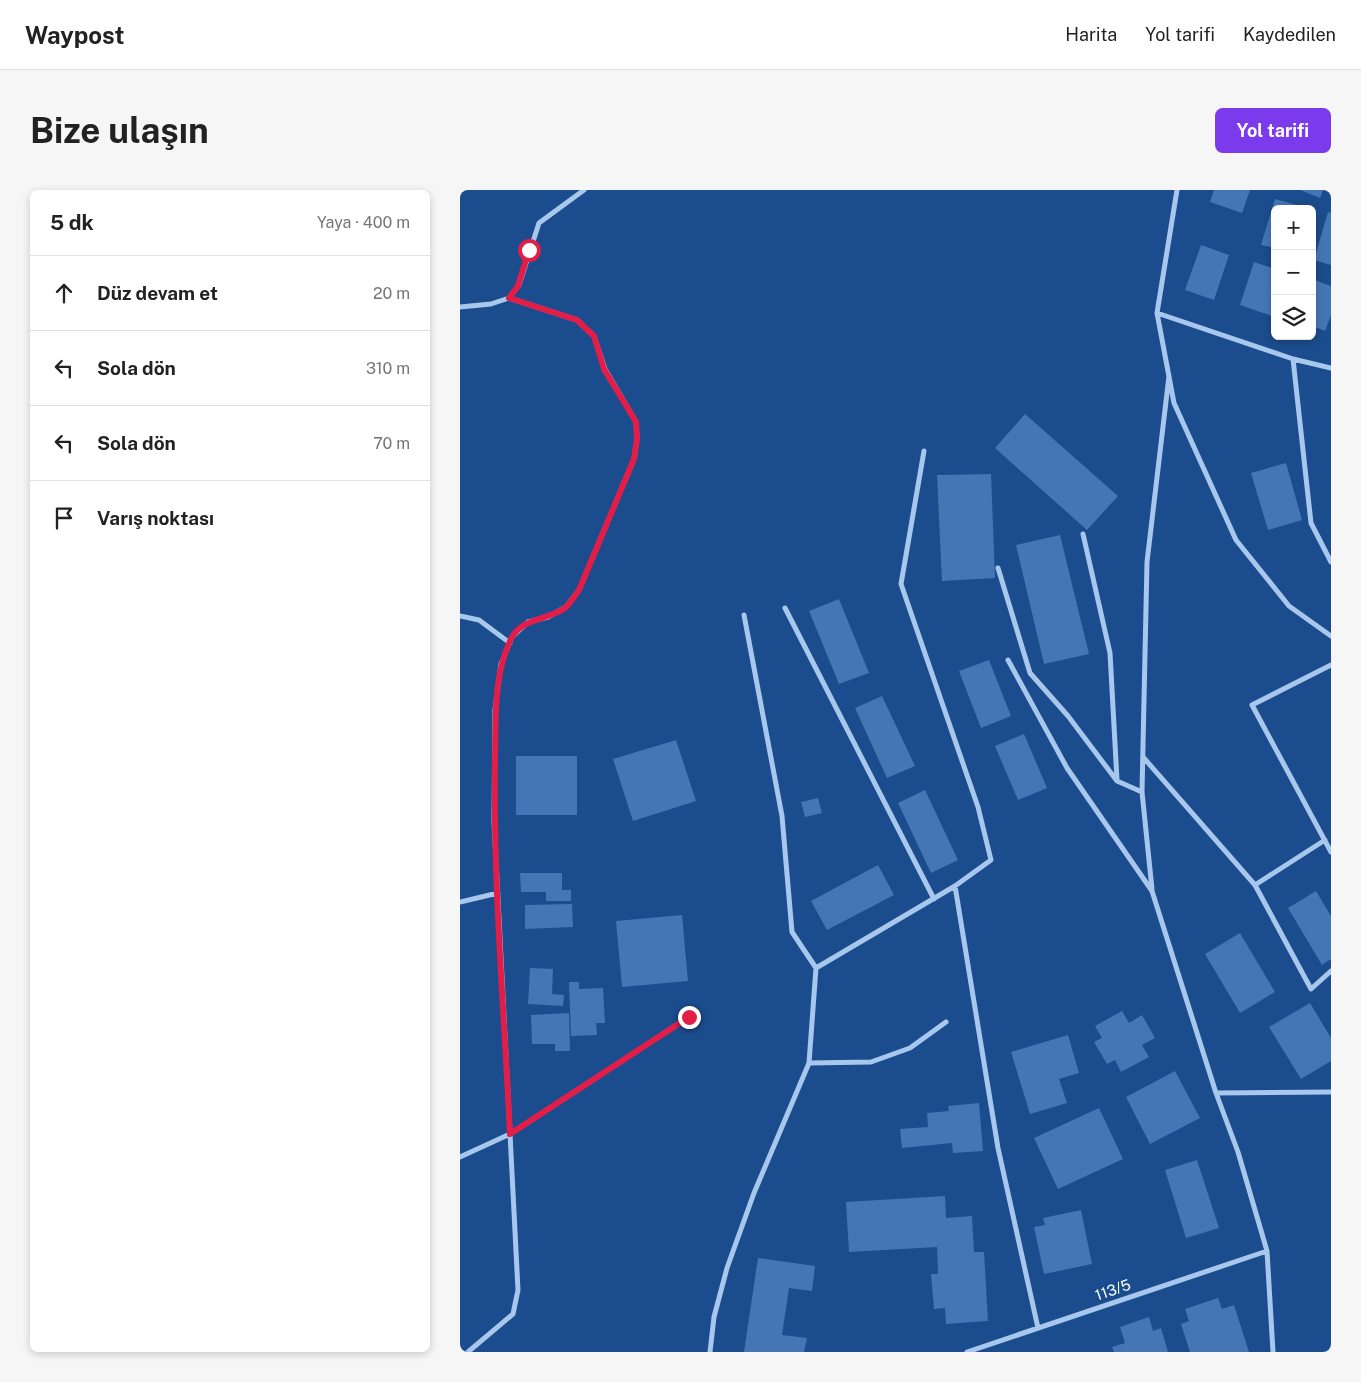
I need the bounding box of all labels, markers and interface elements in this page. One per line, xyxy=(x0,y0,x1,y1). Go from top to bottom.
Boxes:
text: Waypost xyxy=(25,21,125,49)
text: Harita xyxy=(1065,24,1117,45)
text: Yol tarifi xyxy=(1145,24,1215,45)
text: Kaydedilen xyxy=(1243,24,1336,45)
button: Yol tarifi xyxy=(1215,108,1331,153)
text: Bize ulaşın xyxy=(30,110,209,151)
map controls xyxy=(1271,205,1316,340)
button: + xyxy=(1271,205,1316,250)
text: 5 dk xyxy=(50,210,94,235)
text: Yaya · 400 m xyxy=(317,213,410,232)
route start xyxy=(518,239,541,262)
button: − xyxy=(1271,250,1316,295)
icon: ahead xyxy=(50,279,78,307)
text: Düz devam et xyxy=(97,282,218,304)
text: 20 m xyxy=(373,284,410,303)
button: layers xyxy=(1271,295,1316,340)
icon: left xyxy=(50,354,78,382)
text: Sola dön xyxy=(97,357,176,379)
text: 310 m xyxy=(366,359,410,378)
icon: left xyxy=(50,429,78,457)
text: Sola dön xyxy=(97,432,176,454)
text: 70 m xyxy=(373,434,410,453)
icon: arrive xyxy=(50,504,78,532)
text: Varış noktası xyxy=(97,507,214,529)
route end xyxy=(678,1006,701,1029)
street label: 113/5 xyxy=(1093,1276,1133,1304)

